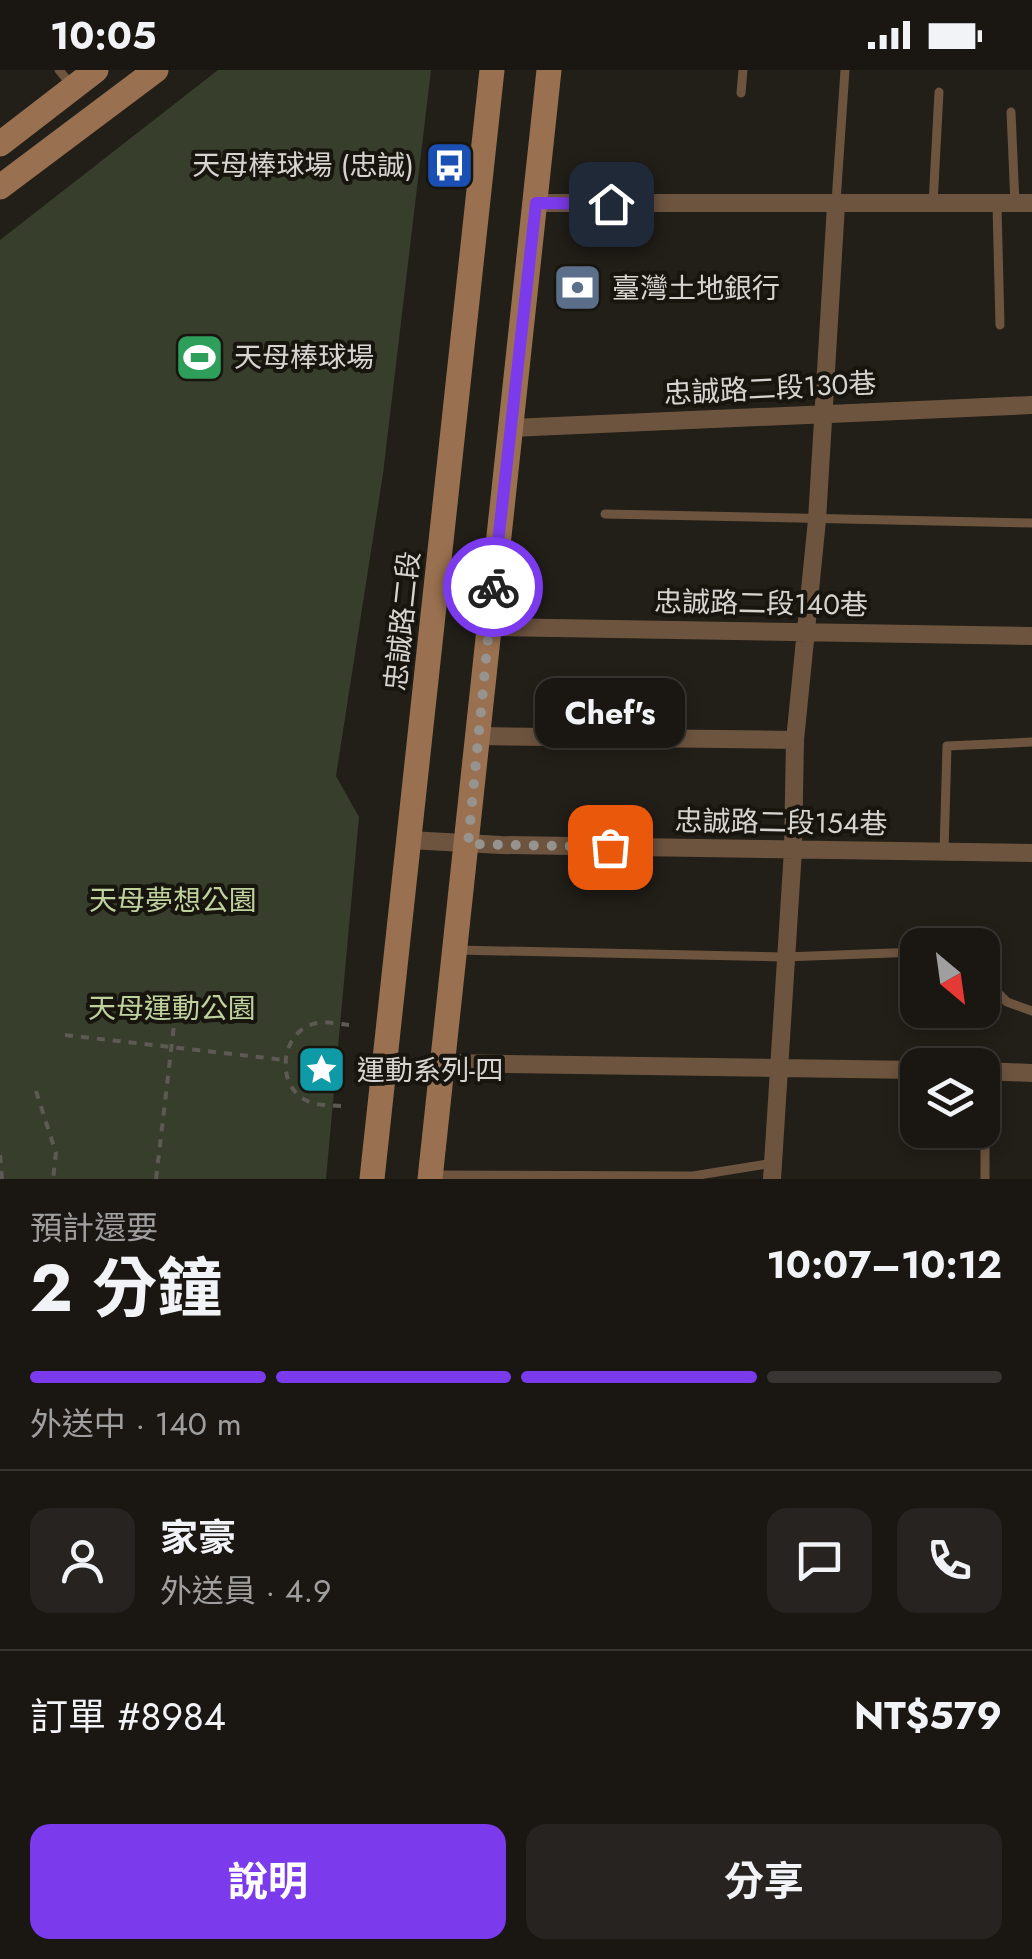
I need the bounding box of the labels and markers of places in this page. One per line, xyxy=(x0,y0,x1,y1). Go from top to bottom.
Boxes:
bus stop icon: 天母棒球場 (忠誠) xyxy=(423,139,475,191)
place label: 天母棒球場 (忠誠) xyxy=(192,145,414,186)
pin xyxy=(569,162,654,247)
bank icon: 臺灣土地銀行 xyxy=(551,262,603,314)
place label: 臺灣土地銀行 xyxy=(612,268,780,309)
sports icon: 天母棒球場 xyxy=(173,331,225,383)
place label: 天母棒球場 xyxy=(234,337,374,378)
callout: Chef's xyxy=(535,677,685,747)
pin xyxy=(568,805,653,890)
place icon: 運動系列-四 xyxy=(296,1044,348,1096)
place label: 運動系列-四 xyxy=(357,1050,503,1091)

